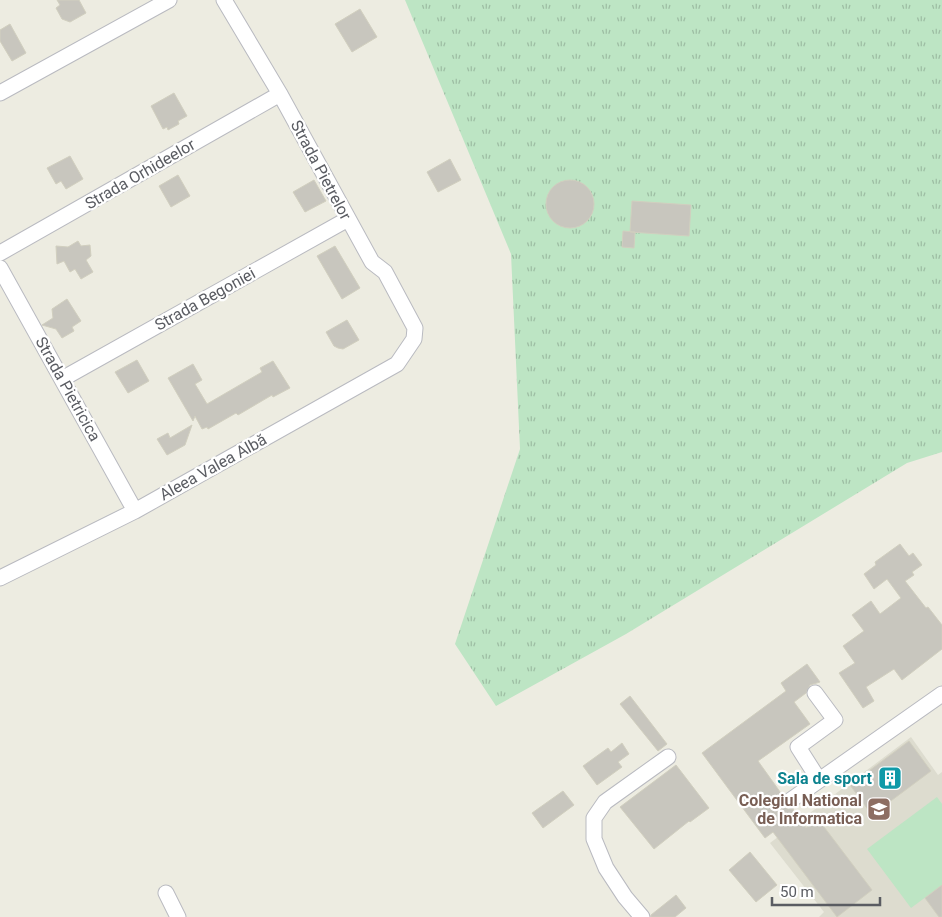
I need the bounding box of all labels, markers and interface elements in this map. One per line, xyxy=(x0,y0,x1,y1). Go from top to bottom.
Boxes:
street label: Strada Pietrelor xyxy=(287,117,356,224)
street label: Strada Orhideelor xyxy=(82,135,199,213)
street label: Strada Begoniei xyxy=(151,264,259,334)
street label: Strada Pietricica xyxy=(31,333,105,445)
street label: Aleea Valea Albă xyxy=(156,430,270,504)
building icon: Sala de sport xyxy=(877,765,903,791)
place label: Sala de sport xyxy=(777,769,873,788)
place label: Colegiul National de Informatica xyxy=(739,791,862,828)
school or university icon: Colegiul National de Informatica xyxy=(866,796,892,822)
scale bar xyxy=(772,874,880,906)
text: 50 m xyxy=(780,883,814,901)

